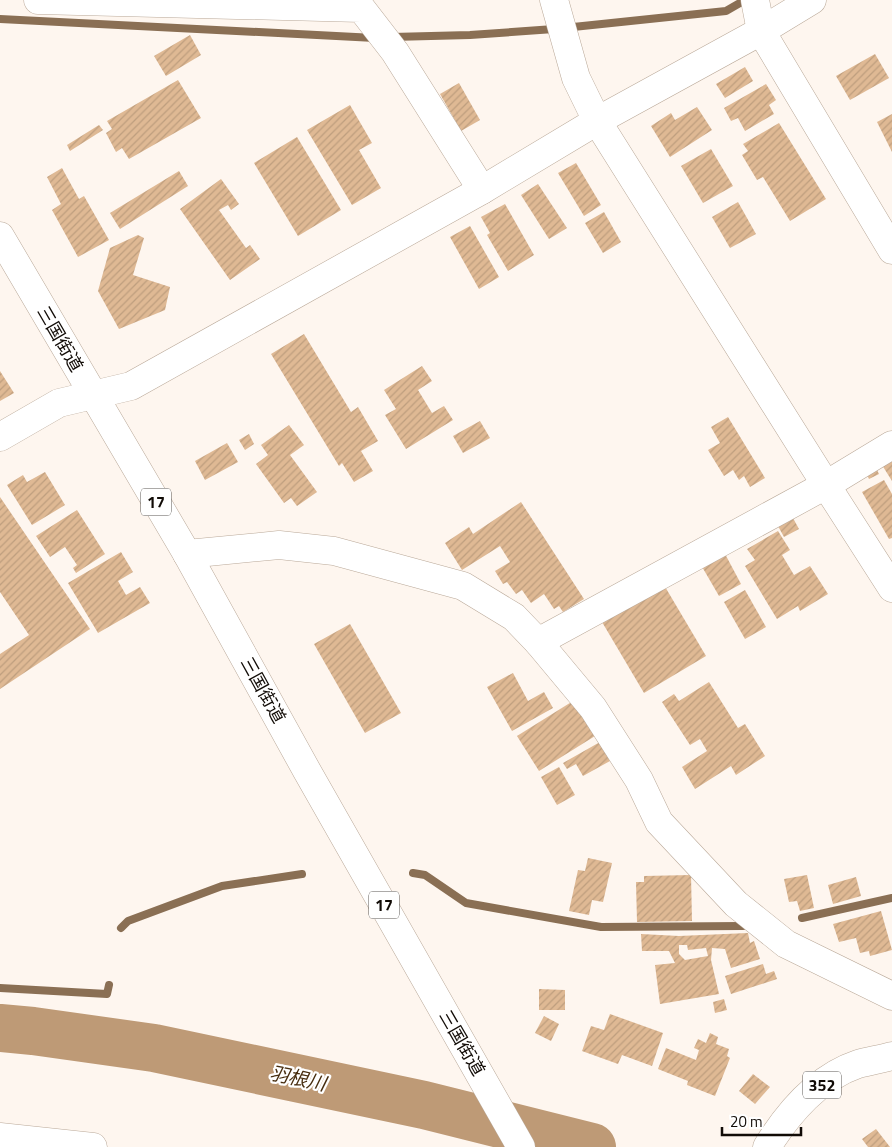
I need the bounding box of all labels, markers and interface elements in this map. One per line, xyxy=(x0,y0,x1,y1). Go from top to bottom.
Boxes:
street label: 三国街道 xyxy=(31,301,90,377)
road number: 17 xyxy=(141,488,171,516)
street label: 三国街道 xyxy=(234,652,293,728)
road number: 17 xyxy=(369,892,399,918)
street label: 三国街道 xyxy=(433,1005,492,1081)
water label: 羽根川 xyxy=(267,1057,331,1098)
road number: 352 xyxy=(803,1072,841,1098)
scale bar xyxy=(722,1104,801,1136)
text: 20 m xyxy=(730,1110,763,1133)

